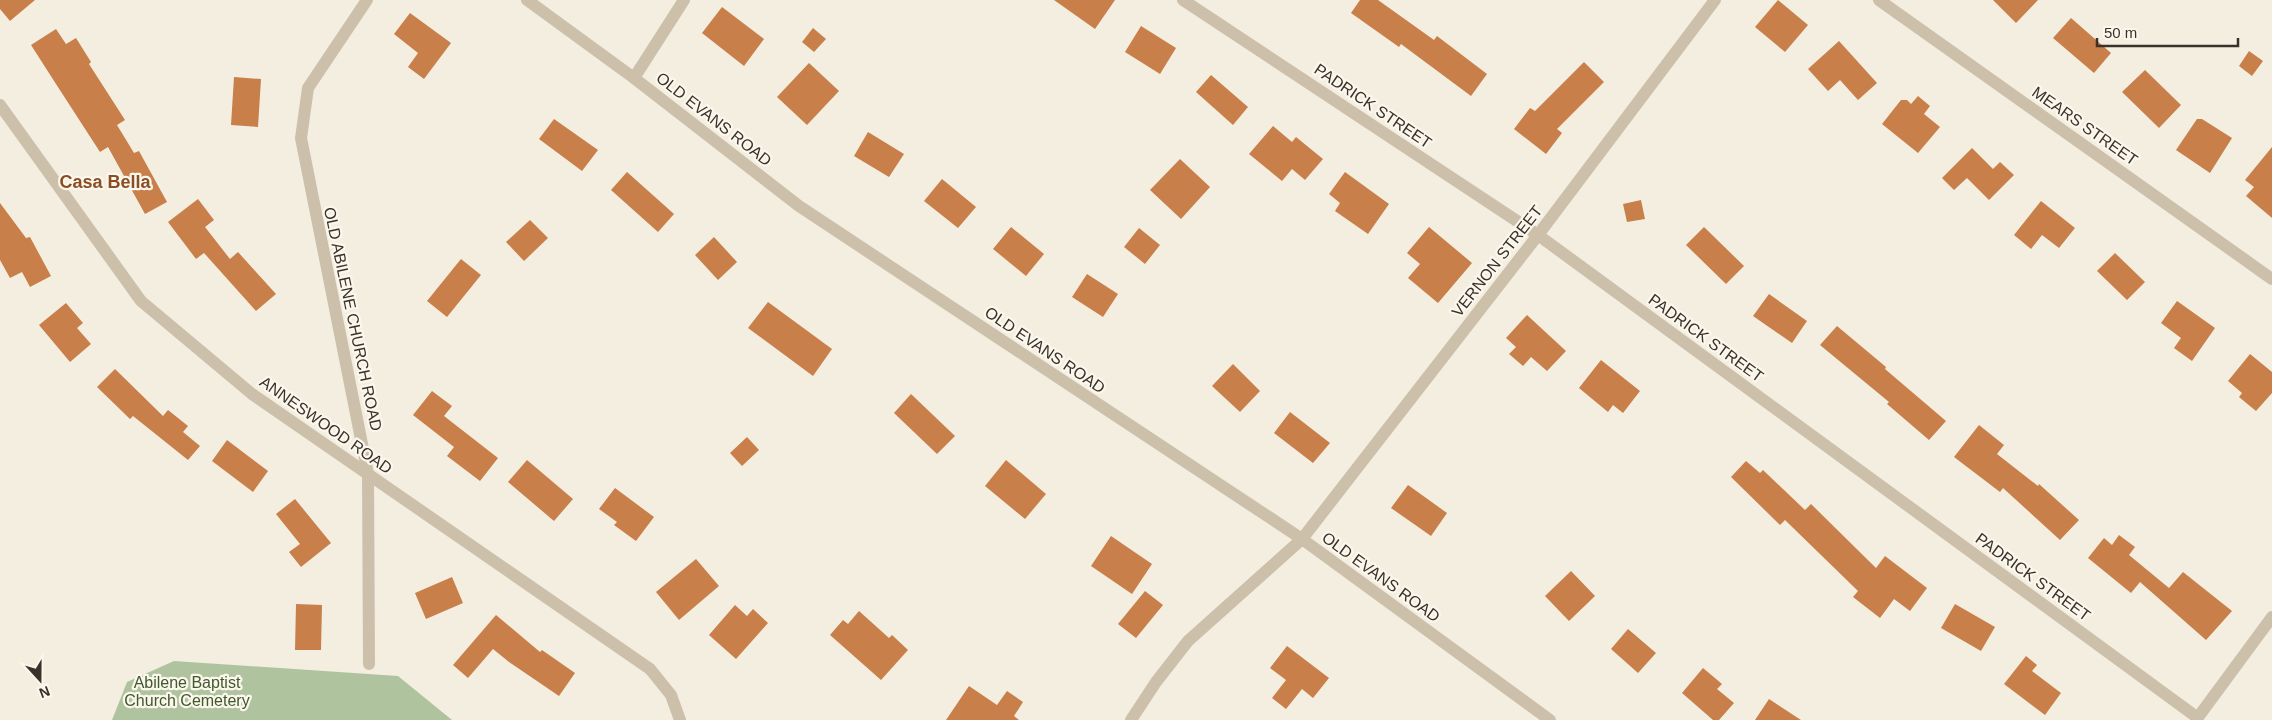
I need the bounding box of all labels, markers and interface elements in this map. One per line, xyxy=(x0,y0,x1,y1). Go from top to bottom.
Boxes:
scale bar xyxy=(2097,15,2238,47)
text: 50 m xyxy=(2104,24,2137,41)
street label: PADRICK STREET xyxy=(1311,61,1435,152)
street label: OLD EVANS ROAD xyxy=(653,69,775,169)
street label: MEARS STREET xyxy=(2029,83,2141,169)
district label: Casa Bella xyxy=(59,172,152,192)
street label: VERNON STREET xyxy=(1448,202,1546,320)
street label: OLD ABILENE CHURCH ROAD xyxy=(321,205,385,433)
street label: PADRICK STREET xyxy=(1645,291,1767,385)
street label: OLD EVANS ROAD xyxy=(982,304,1108,396)
street label: ANNESWOOD ROAD xyxy=(257,373,395,477)
street label: OLD EVANS ROAD xyxy=(1319,529,1443,625)
street label: PADRICK STREET xyxy=(1972,530,2094,624)
north arrow xyxy=(15,655,65,705)
park label: Abilene Baptist Church Cemetery xyxy=(124,674,250,709)
text: N xyxy=(37,683,52,701)

